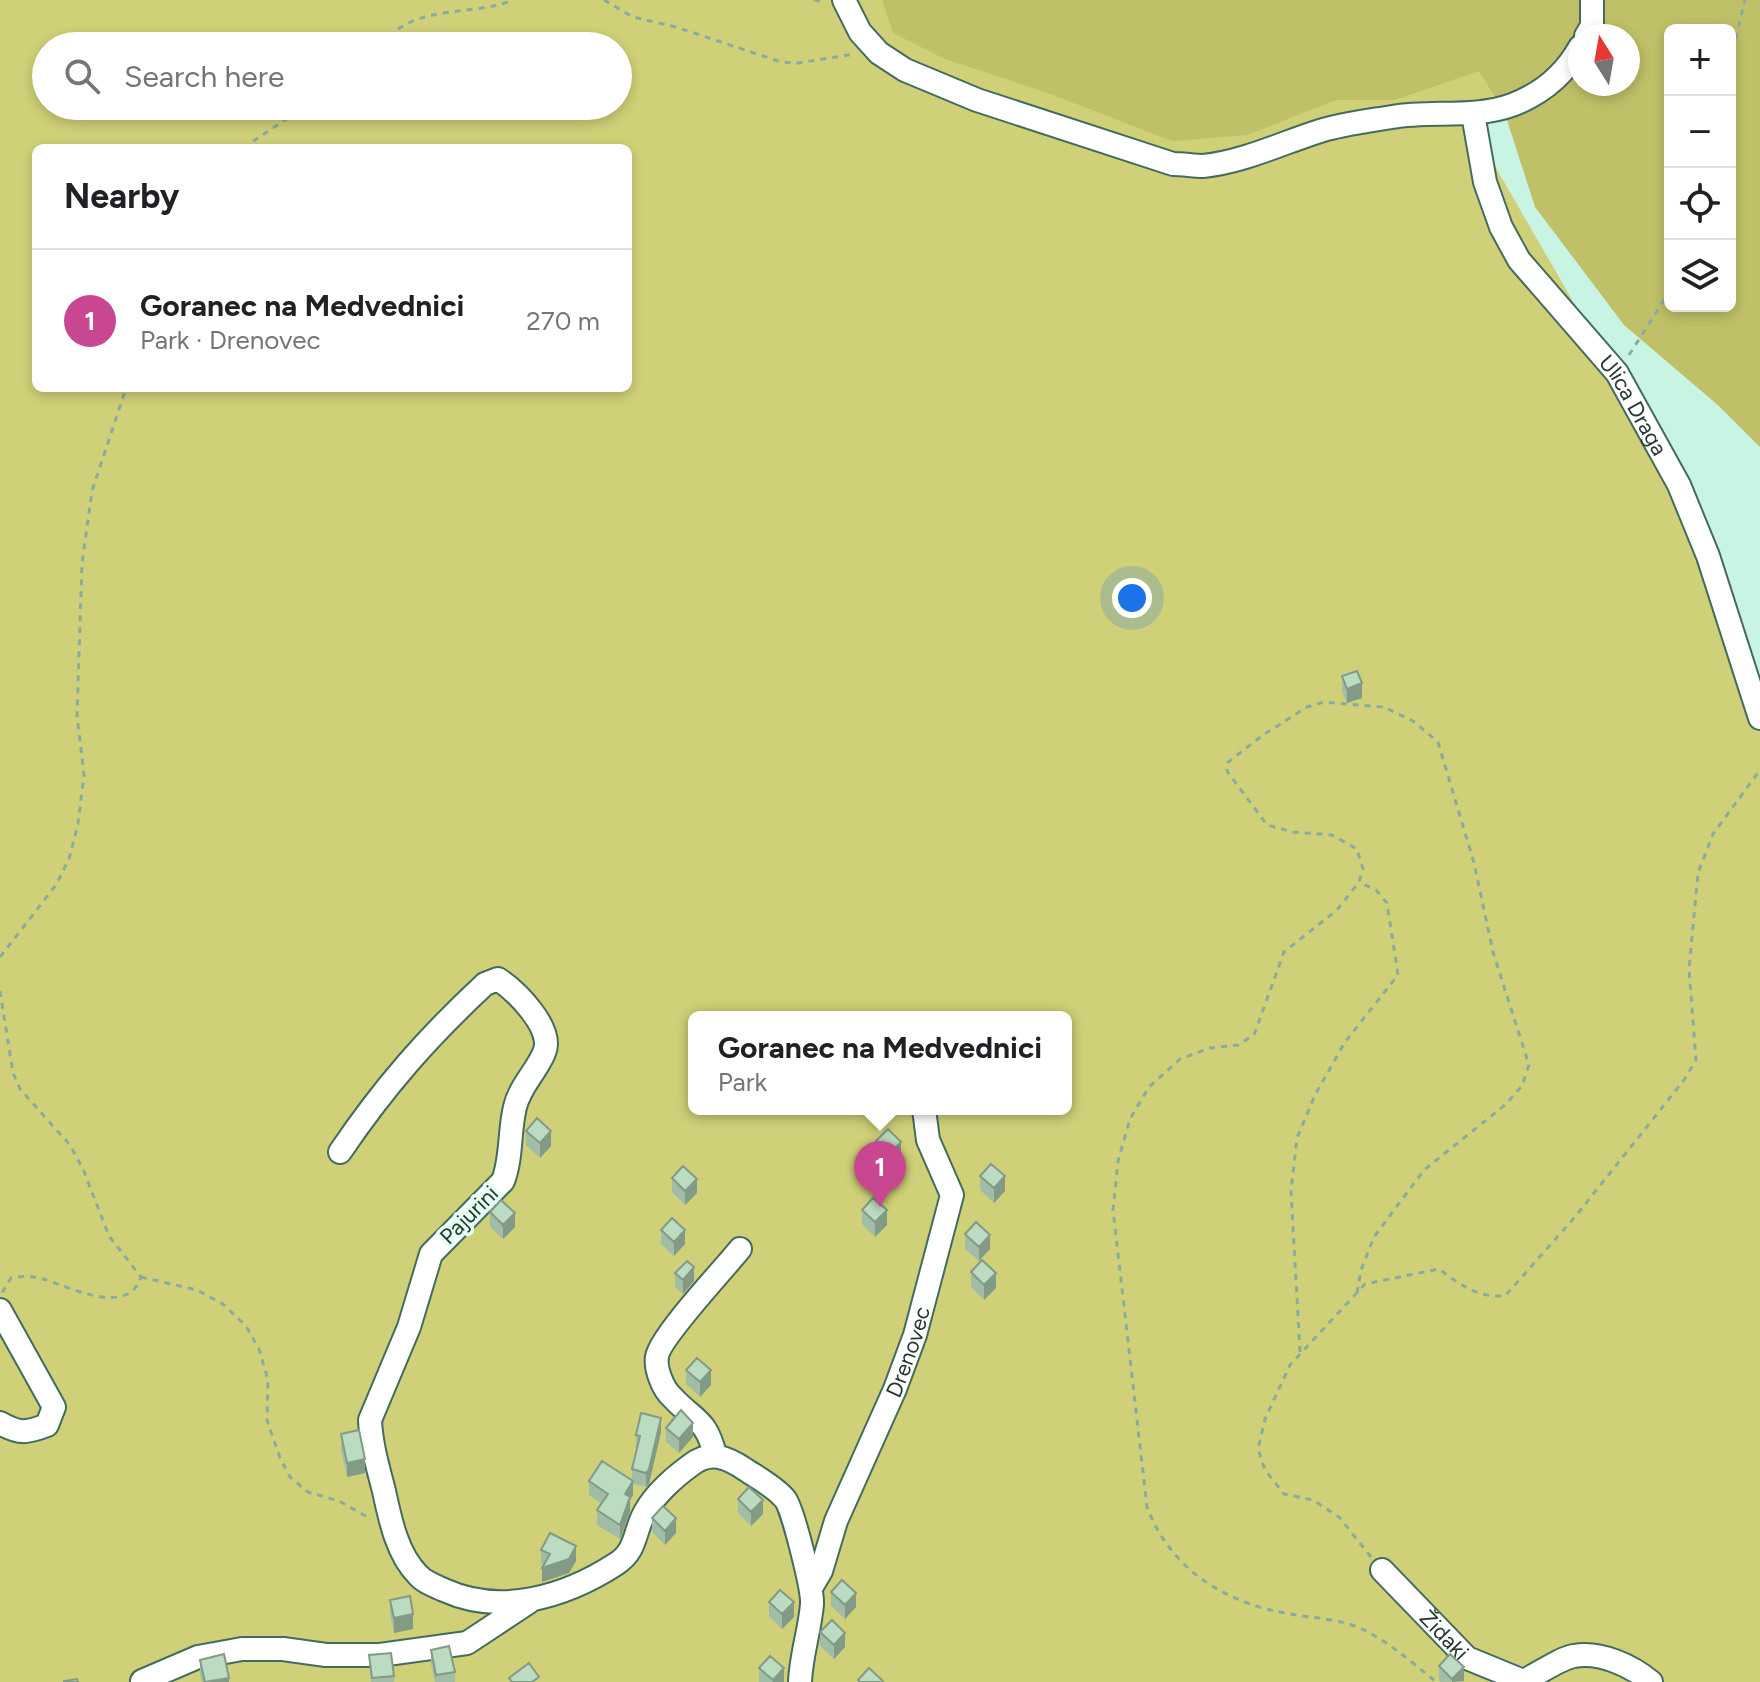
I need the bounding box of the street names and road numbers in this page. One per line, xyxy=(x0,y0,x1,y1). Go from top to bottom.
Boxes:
street label: Ulica Draga xyxy=(1594,349,1673,460)
street label: Pajurini xyxy=(434,1180,504,1250)
street label: Drenovec xyxy=(880,1303,936,1402)
street label: Židaki xyxy=(1414,1604,1475,1665)

